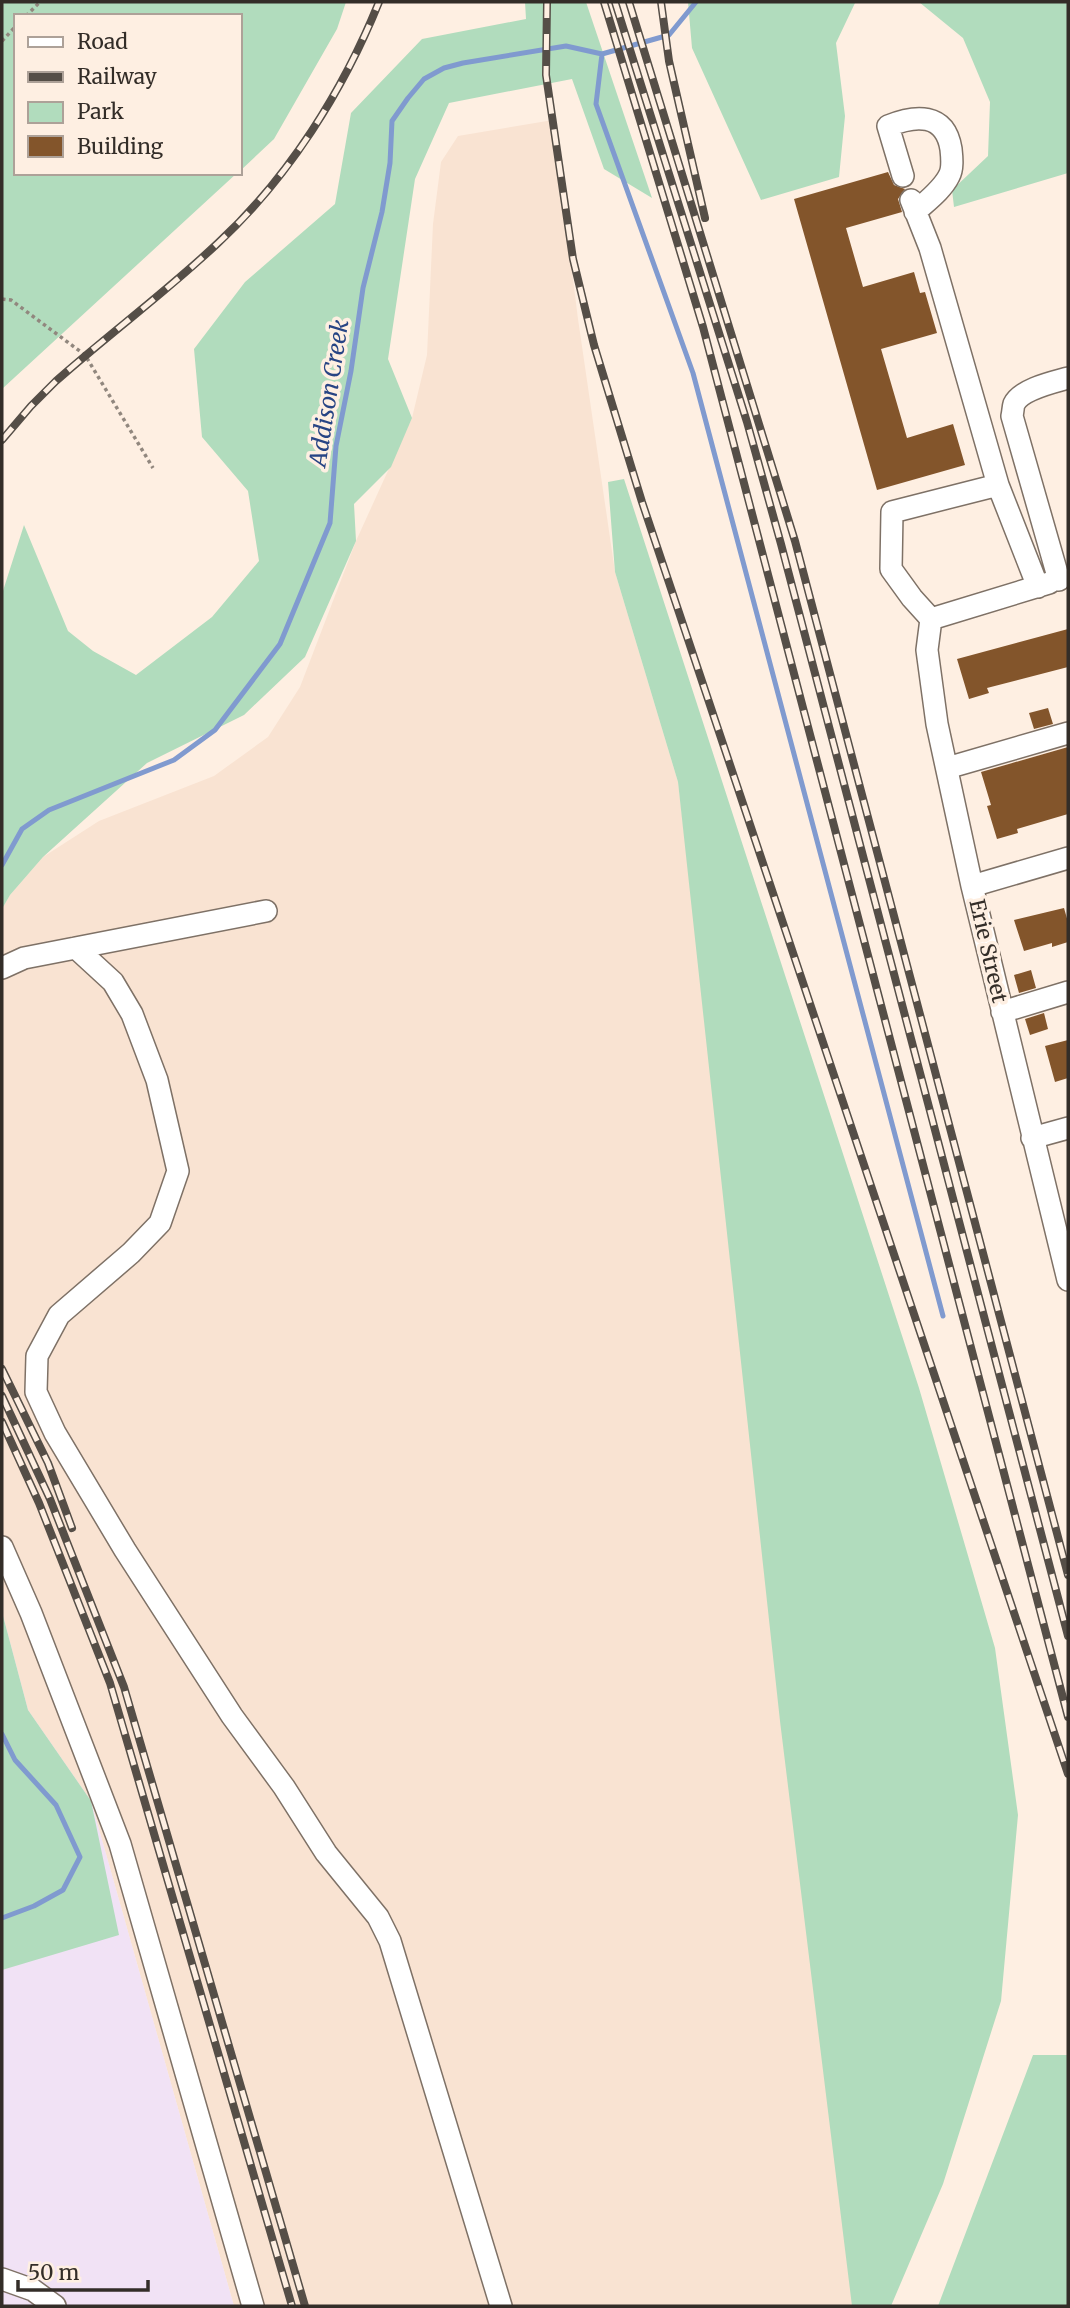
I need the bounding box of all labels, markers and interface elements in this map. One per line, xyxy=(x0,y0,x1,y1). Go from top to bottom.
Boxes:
legend xyxy=(14,14,242,175)
text: Road xyxy=(77,28,128,55)
text: Railway xyxy=(77,63,158,90)
text: Park xyxy=(77,98,124,125)
text: Building xyxy=(77,133,164,160)
water label: Addison Creek xyxy=(302,317,354,470)
street label: Erie Street xyxy=(963,896,1014,1005)
scale bar xyxy=(18,2248,147,2292)
text: 50 m xyxy=(28,2259,79,2286)

